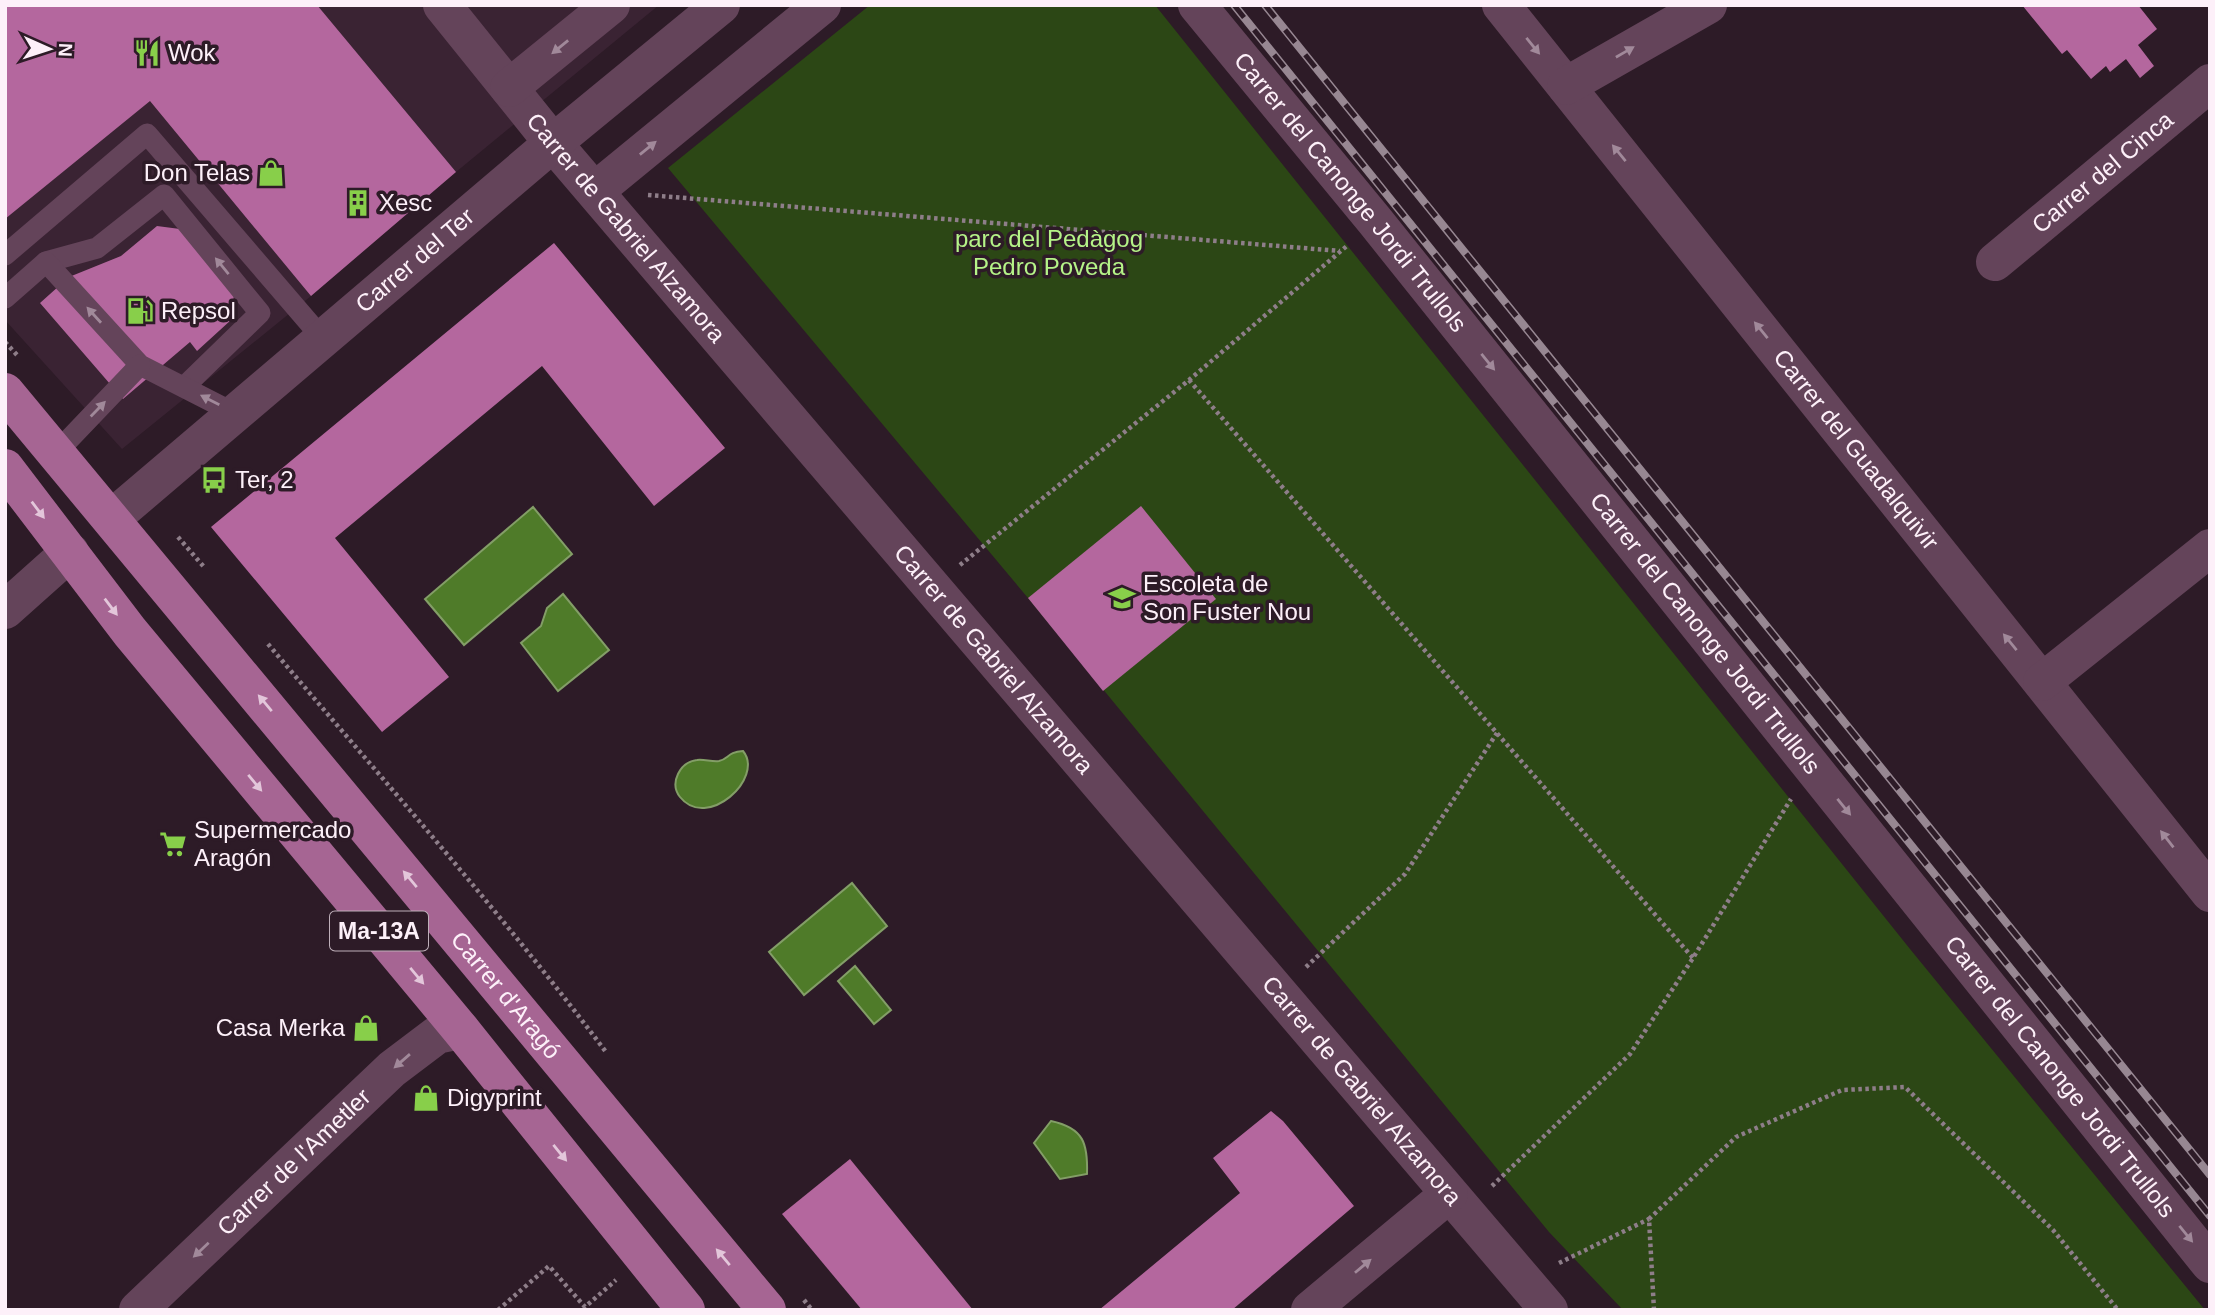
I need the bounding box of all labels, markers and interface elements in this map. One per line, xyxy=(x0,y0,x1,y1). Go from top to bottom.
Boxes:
north arrow xyxy=(14,14,84,84)
one-way arrow xyxy=(1526,36,1541,54)
restaurant icon: Wok xyxy=(132,38,162,68)
place label: Wok xyxy=(168,39,217,66)
one-way arrow xyxy=(552,39,570,54)
text: N xyxy=(55,42,76,57)
one-way arrow xyxy=(1616,46,1635,58)
street label: Carrer del Canonge Jordi Trullols xyxy=(1229,47,1472,337)
street label: Carrer del Cinca xyxy=(2026,105,2179,238)
street label: Carrer de Gabriel Alzamora xyxy=(521,108,732,348)
one-way arrow xyxy=(639,141,656,156)
one-way arrow xyxy=(1612,144,1627,162)
shop icon: Don Telas xyxy=(256,158,286,188)
place label: Don Telas xyxy=(144,159,250,186)
building icon: Xesc xyxy=(343,188,373,218)
place label: Xesc xyxy=(379,189,432,216)
street label: Carrer del Ter xyxy=(350,202,479,318)
park label: parc del Pedàgog Pedro Poveda xyxy=(955,225,1143,280)
one-way arrow xyxy=(215,258,230,276)
fuel station icon: Repsol xyxy=(125,296,155,326)
place label: Repsol xyxy=(161,297,236,324)
one-way arrow xyxy=(86,306,102,324)
one-way arrow xyxy=(1754,322,1769,340)
street label: Carrer del Guadalquivir xyxy=(1768,344,1944,555)
one-way arrow xyxy=(1480,352,1495,370)
one-way arrow xyxy=(200,395,220,406)
one-way arrow xyxy=(90,401,107,418)
bus stop icon: Ter, 2 xyxy=(199,465,229,495)
place label: Ter, 2 xyxy=(235,466,294,493)
street label: Carrer del Canonge Jordi Trullols xyxy=(1585,487,1826,779)
one-way arrow xyxy=(31,501,45,519)
street label: Carrer de Gabriel Alzamora xyxy=(889,539,1100,780)
place label: Escoleta de Son Fuster Nou xyxy=(1143,570,1311,625)
school or university icon: Escoleta de Son Fuster Nou xyxy=(1107,583,1137,613)
one-way arrow xyxy=(104,598,118,616)
one-way arrow xyxy=(2003,633,2018,651)
one-way arrow xyxy=(258,695,273,712)
one-way arrow xyxy=(248,773,263,791)
one-way arrow xyxy=(1837,798,1852,816)
place label: Supermercado Aragón xyxy=(194,816,351,871)
supermarket icon: Supermercado Aragón xyxy=(158,829,188,859)
one-way arrow xyxy=(2160,831,2175,849)
one-way arrow xyxy=(403,870,418,887)
road number: Ma-13A xyxy=(330,912,428,950)
street label: Carrer d'Aragó xyxy=(446,926,567,1064)
street label: Carrer del Canonge Jordi Trullols xyxy=(1940,930,2181,1222)
one-way arrow xyxy=(409,967,424,985)
street label: Carrer de Gabriel Alzamora xyxy=(1257,970,1468,1211)
shop icon: Casa Merka xyxy=(351,1013,381,1043)
place label: Casa Merka xyxy=(216,1014,346,1041)
one-way arrow xyxy=(393,1053,411,1069)
street label: Carrer de l'Ametler xyxy=(211,1083,376,1241)
shop icon: Digyprint xyxy=(411,1083,441,1113)
place label: Digyprint xyxy=(447,1084,542,1111)
one-way arrow xyxy=(553,1143,568,1161)
one-way arrow xyxy=(2178,1224,2193,1242)
one-way arrow xyxy=(193,1242,210,1258)
one-way arrow xyxy=(716,1249,731,1267)
one-way arrow xyxy=(1354,1259,1371,1274)

